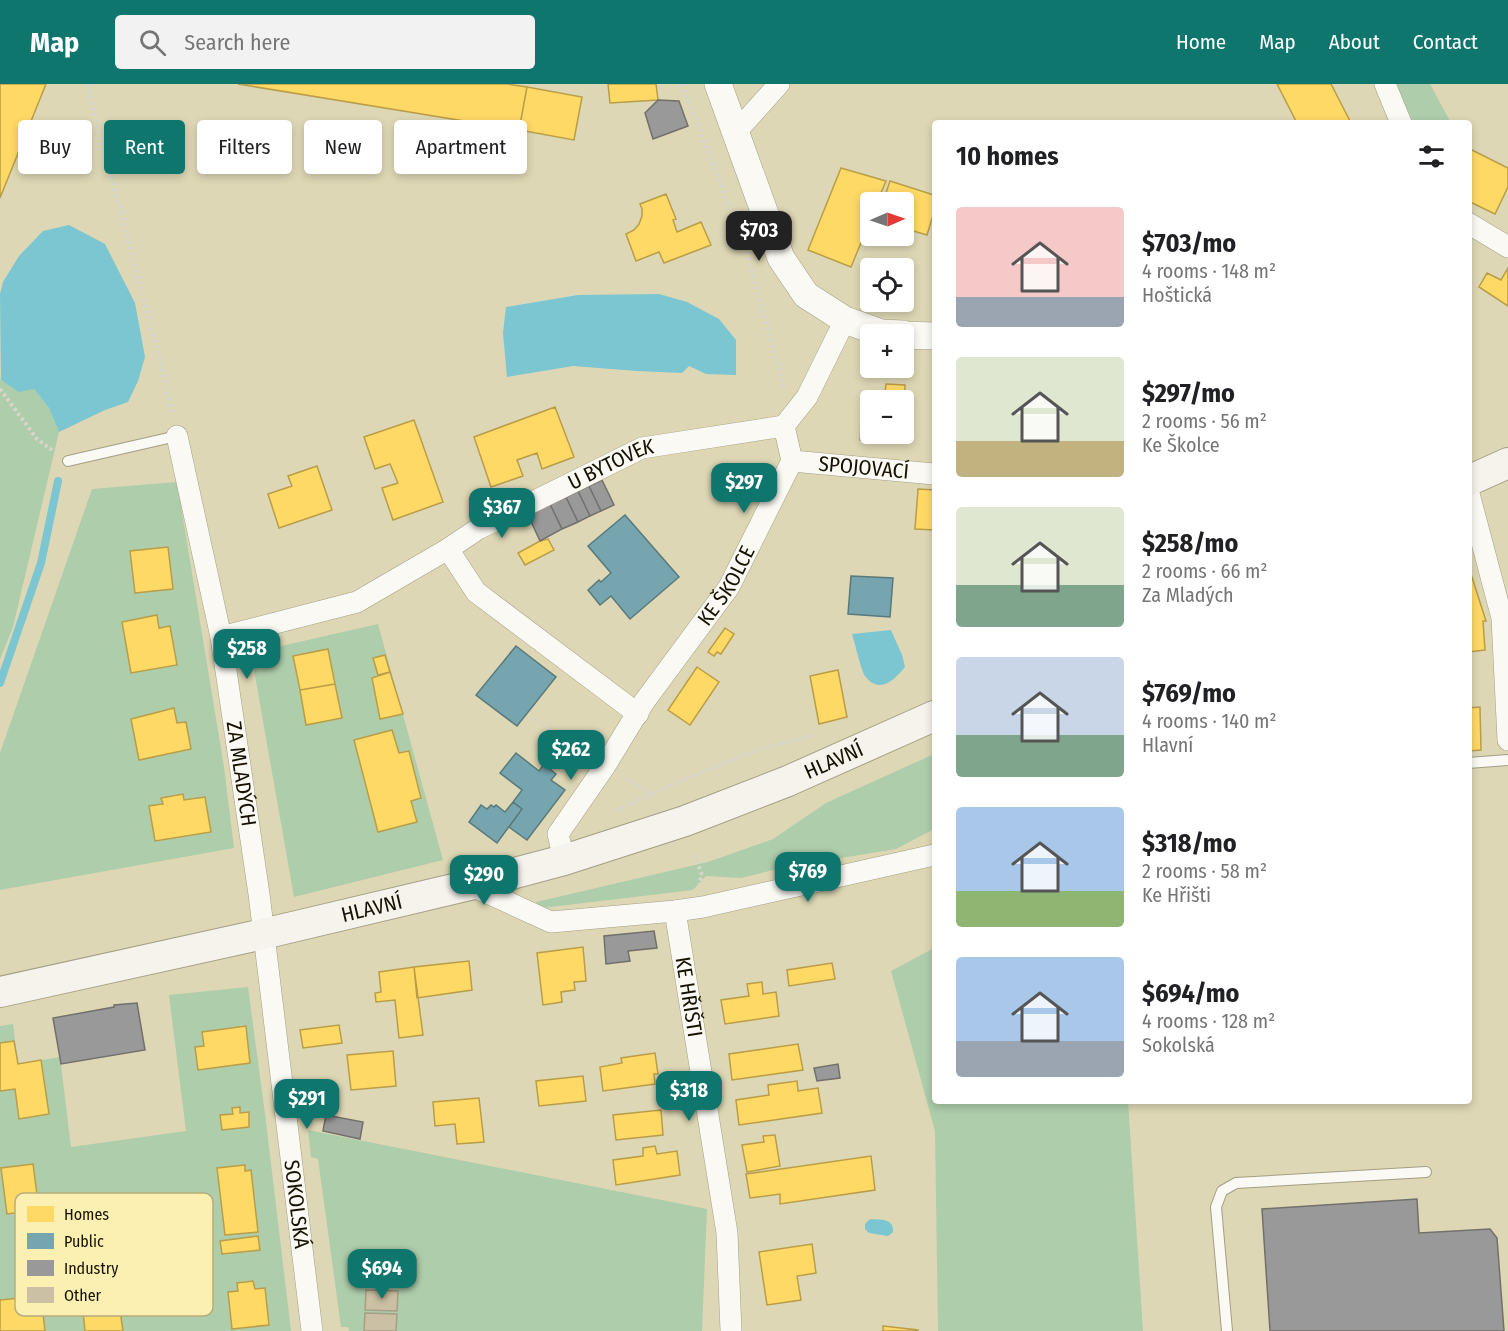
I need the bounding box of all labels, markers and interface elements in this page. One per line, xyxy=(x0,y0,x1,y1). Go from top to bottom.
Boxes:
search box xyxy=(115,15,535,69)
text: Map xyxy=(30,26,79,59)
icon: search xyxy=(136,26,169,59)
text: Search here xyxy=(184,29,290,56)
text: Home xyxy=(1176,29,1226,55)
text: Map xyxy=(1259,29,1296,55)
text: About xyxy=(1329,29,1380,55)
text: Contact xyxy=(1413,29,1478,55)
chip: Buy xyxy=(18,120,92,174)
chip: Rent xyxy=(104,120,185,174)
chip: Filters xyxy=(197,120,292,174)
chip: New xyxy=(304,120,382,174)
chip: Apartment xyxy=(394,120,527,174)
icon: filters xyxy=(1415,140,1448,173)
text: 10 homes xyxy=(956,141,1059,172)
north arrow xyxy=(860,192,914,246)
map controls xyxy=(860,192,914,444)
pin: $703 xyxy=(723,211,795,262)
text: $703 xyxy=(740,218,778,242)
text: $703/mo xyxy=(1142,228,1236,259)
icon: home xyxy=(1004,231,1076,303)
button: locate xyxy=(860,258,914,312)
text: 4 rooms · 148 m² xyxy=(1142,259,1276,283)
text: Hoštická xyxy=(1142,283,1212,307)
button: + xyxy=(860,324,914,378)
text: $297/mo xyxy=(1142,378,1235,409)
icon: home xyxy=(1004,381,1076,453)
button: − xyxy=(860,390,914,444)
text: 2 rooms · 56 m² xyxy=(1142,409,1267,433)
street label: U BYTOVEK xyxy=(564,433,656,496)
text: Ke Školce xyxy=(1142,433,1220,457)
street label: SPOJOVACÍ xyxy=(817,450,911,485)
pin: $297 xyxy=(708,463,780,514)
text: $297 xyxy=(725,470,763,494)
pin: $367 xyxy=(466,488,538,539)
text: $367 xyxy=(483,495,521,519)
text: $258/mo xyxy=(1142,528,1238,559)
icon: home xyxy=(1004,531,1076,603)
street label: KE ŠKOLCE xyxy=(692,541,761,631)
text: 2 rooms · 66 m² xyxy=(1142,559,1268,583)
text: Za Mladých xyxy=(1142,583,1234,607)
pin: $258 xyxy=(211,629,283,680)
text: $258 xyxy=(227,636,267,660)
text: $769/mo xyxy=(1142,678,1236,709)
icon: home xyxy=(1004,681,1076,753)
text: 4 rooms · 140 m² xyxy=(1142,709,1277,733)
street label: ZA MLADÝCH xyxy=(221,719,262,828)
pin: $262 xyxy=(535,730,607,781)
text: Hlavní xyxy=(1142,733,1193,757)
street label: HLAVNÍ xyxy=(800,736,868,785)
text: $262 xyxy=(552,737,590,761)
text: $318/mo xyxy=(1142,828,1237,859)
icon: home xyxy=(1004,831,1076,903)
pin: $769 xyxy=(772,852,844,903)
pin: $290 xyxy=(448,855,520,906)
text: $769 xyxy=(789,859,827,883)
text: 2 rooms · 58 m² xyxy=(1142,859,1267,883)
text: $290 xyxy=(464,862,504,886)
text: Ke Hřišti xyxy=(1142,883,1211,907)
street label: HLAVNÍ xyxy=(339,888,405,928)
street label: KE HŘIŠTI xyxy=(670,955,708,1039)
text: $694/mo xyxy=(1142,978,1239,1009)
icon: home xyxy=(1004,981,1076,1053)
text: 4 rooms · 128 m² xyxy=(1142,1009,1275,1033)
text: Sokolská xyxy=(1142,1033,1215,1057)
pin: $318 xyxy=(653,1071,725,1122)
text: $318 xyxy=(670,1078,708,1102)
pin: $291 xyxy=(271,1079,343,1130)
text: $291 xyxy=(288,1086,326,1110)
street label: SOKOLSKÁ xyxy=(278,1158,315,1250)
legend xyxy=(15,1193,213,1316)
text: Homes xyxy=(64,1205,109,1224)
text: Public xyxy=(64,1232,104,1251)
pin: $694 xyxy=(346,1249,418,1300)
text: $694 xyxy=(362,1256,402,1280)
text: Industry xyxy=(64,1259,119,1278)
text: Other xyxy=(64,1286,102,1305)

